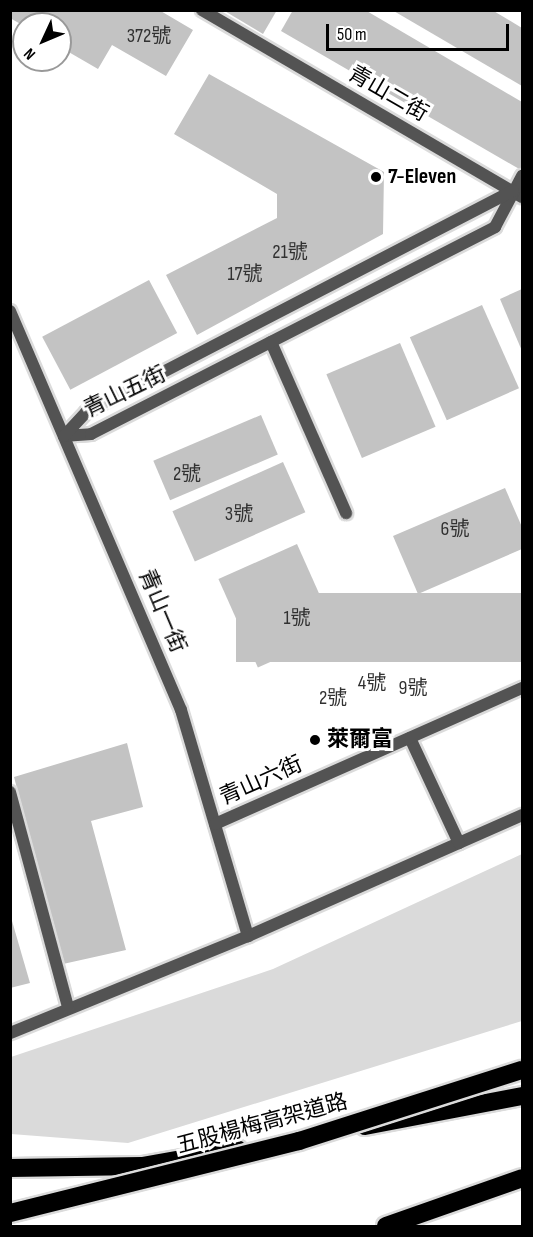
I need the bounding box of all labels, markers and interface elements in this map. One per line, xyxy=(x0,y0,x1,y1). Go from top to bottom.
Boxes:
north arrow xyxy=(12,12,72,72)
scale bar xyxy=(329,12,512,50)
house number: 372號 xyxy=(127,24,171,48)
text: 50 m xyxy=(337,24,367,45)
text: N xyxy=(20,44,40,63)
street label: 青山二街 xyxy=(343,61,433,127)
place label: 7-Eleven xyxy=(388,164,456,190)
marker: 7-Eleven xyxy=(369,170,383,184)
house number: 21號 xyxy=(272,240,308,264)
house number: 17號 xyxy=(228,262,262,286)
street label: 青山五街 xyxy=(80,361,170,423)
house number: 2號 xyxy=(173,462,201,486)
house number: 3號 xyxy=(225,502,253,526)
house number: 6號 xyxy=(441,517,469,541)
street label: 青山一街 xyxy=(133,565,191,657)
house number: 1號 xyxy=(284,606,310,630)
house number: 4號 xyxy=(358,671,386,695)
house number: 9號 xyxy=(399,676,427,700)
house number: 2號 xyxy=(319,686,347,710)
place label: 萊爾富 xyxy=(327,727,393,753)
marker: 萊爾富 xyxy=(308,733,322,747)
street label: 青山六街 xyxy=(215,751,307,811)
street label: 五股楊梅高架道路 xyxy=(174,1088,350,1160)

